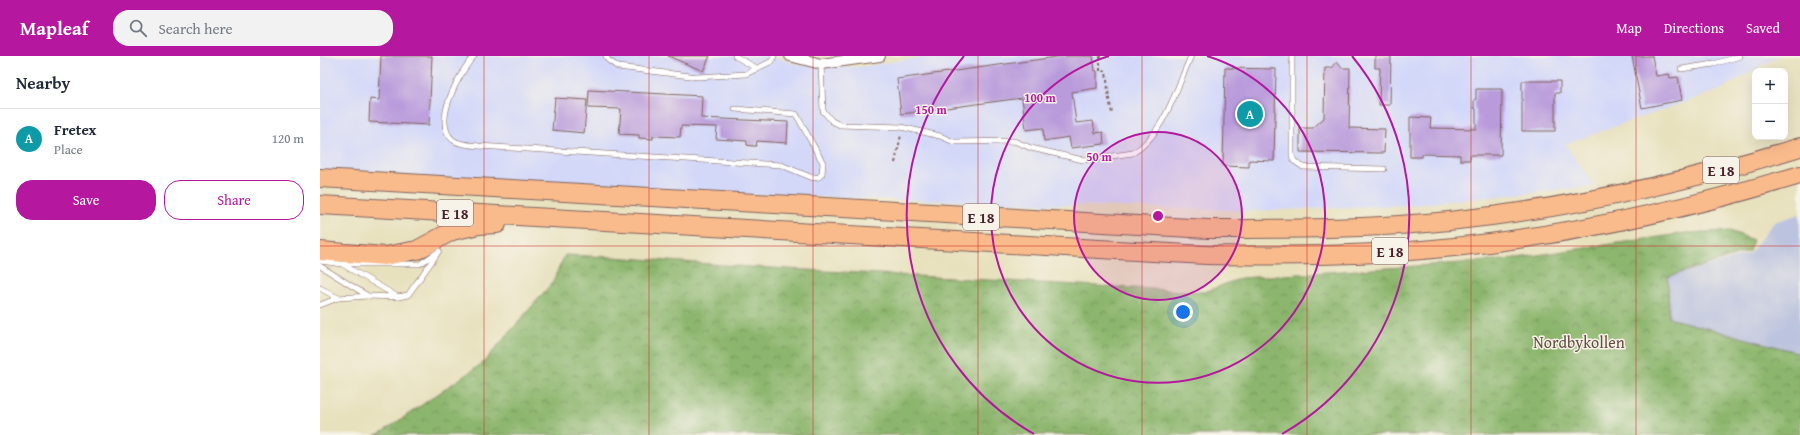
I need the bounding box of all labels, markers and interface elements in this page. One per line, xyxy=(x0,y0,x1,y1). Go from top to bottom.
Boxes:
search box xyxy=(113,10,393,46)
text: Mapleaf xyxy=(20,14,89,42)
icon: search xyxy=(127,17,149,39)
text: Search here xyxy=(159,18,233,39)
text: Map xyxy=(1616,18,1642,38)
text: Directions xyxy=(1664,18,1724,38)
text: Saved xyxy=(1746,18,1780,38)
map controls xyxy=(1752,68,1788,140)
button: + xyxy=(1752,68,1788,104)
text: Nearby xyxy=(16,70,70,95)
text: 100 m xyxy=(1024,89,1057,106)
pin: A xyxy=(1237,99,1263,129)
text: 150 m xyxy=(915,101,948,118)
button: − xyxy=(1752,104,1788,140)
text: Fretex xyxy=(54,119,97,140)
text: A xyxy=(25,129,33,148)
text: 120 m xyxy=(272,129,304,148)
text: Place xyxy=(54,140,83,159)
text: 50 m xyxy=(1086,148,1112,165)
road number: E 18 xyxy=(1703,157,1739,183)
button: Save xyxy=(16,180,156,220)
button: Share xyxy=(164,180,304,220)
road number: E 18 xyxy=(437,200,473,226)
road number: E 18 xyxy=(963,204,999,230)
centre of rings xyxy=(1151,209,1165,223)
road number: E 18 xyxy=(1372,238,1408,264)
your location xyxy=(1173,302,1193,322)
park label: Nordbykollen xyxy=(1533,330,1625,354)

